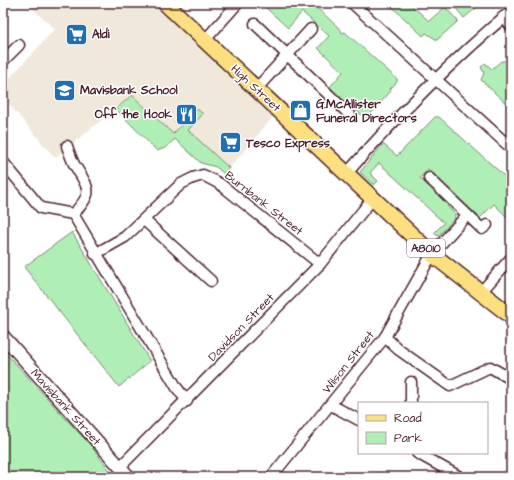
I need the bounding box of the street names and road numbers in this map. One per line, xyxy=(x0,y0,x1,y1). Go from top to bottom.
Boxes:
street label: High Street xyxy=(226,61,285,117)
street label: Burnbank Street xyxy=(221,167,307,240)
road number: A8010 xyxy=(407,239,445,257)
street label: Davidson Street xyxy=(204,289,278,365)
street label: Wilson Street xyxy=(318,327,378,397)
street label: Mavisbank Street xyxy=(26,365,105,450)

